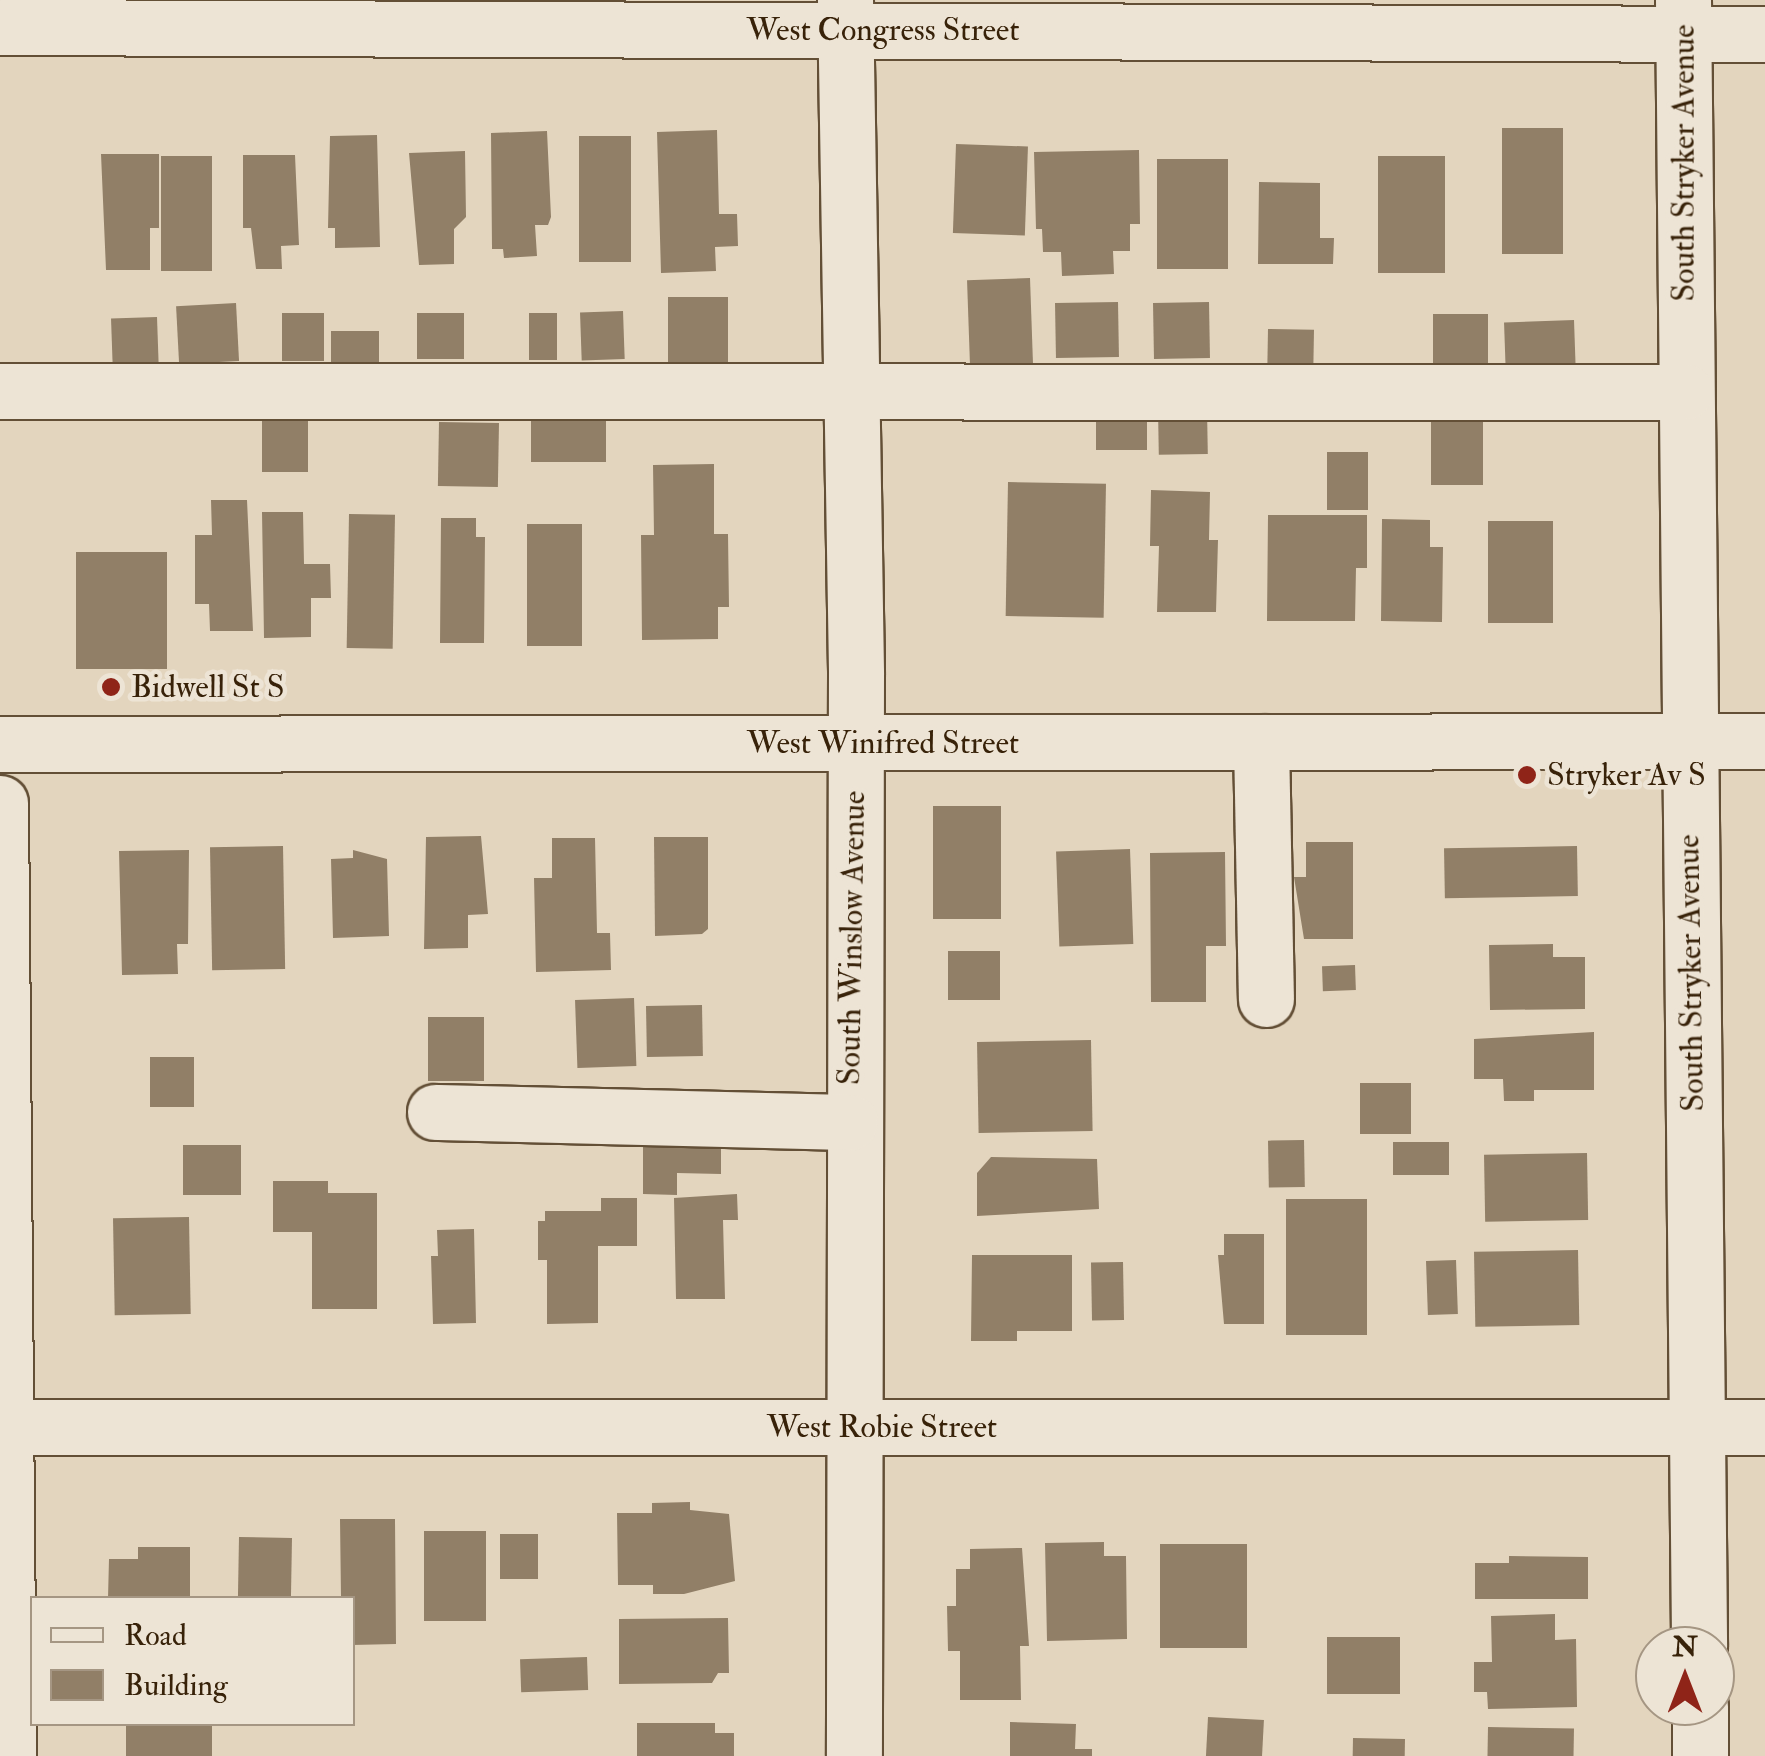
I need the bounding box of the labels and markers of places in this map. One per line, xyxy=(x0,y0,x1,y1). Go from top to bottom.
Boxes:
place label: Bidwell St S xyxy=(131,668,285,706)
marker: Bidwell St S xyxy=(100,676,122,698)
place label: Stryker Av S xyxy=(1547,756,1706,794)
marker: Stryker Av S xyxy=(1516,764,1538,786)

